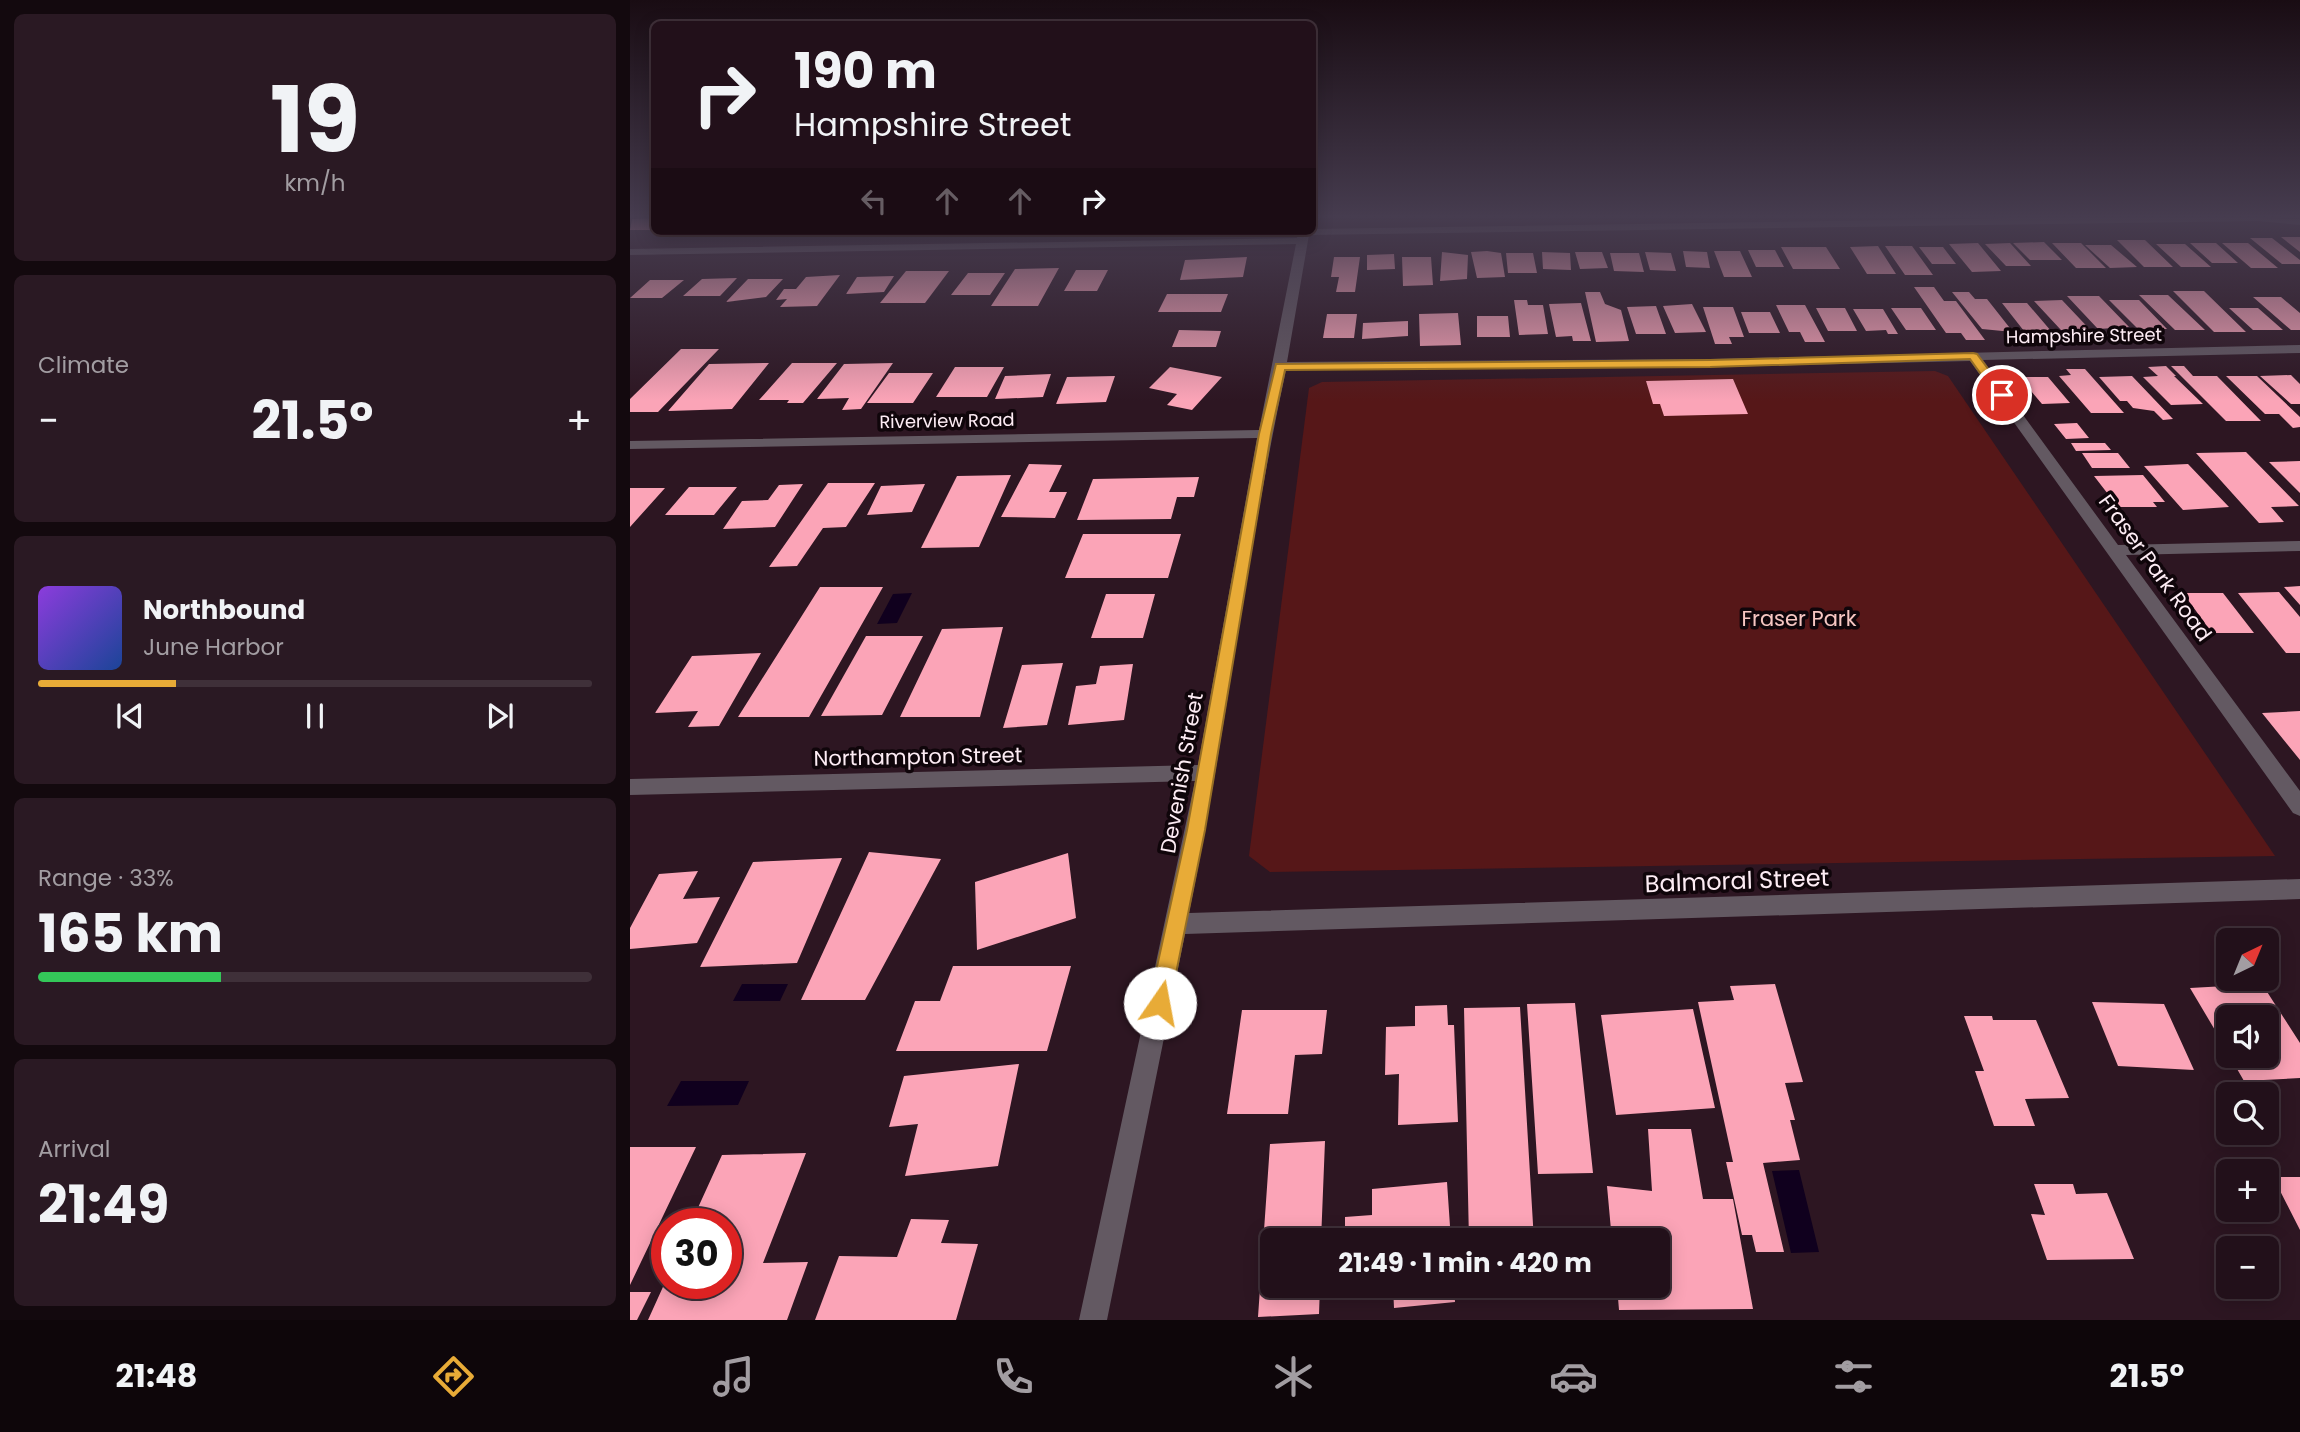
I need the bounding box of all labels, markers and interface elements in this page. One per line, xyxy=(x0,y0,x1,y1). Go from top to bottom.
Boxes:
text: 190 m xyxy=(794,37,937,105)
icon: right xyxy=(679,49,770,140)
text: 19 xyxy=(270,56,360,184)
text: Hampshire Street xyxy=(794,102,1071,147)
text: km/h xyxy=(284,167,346,199)
icon: left xyxy=(855,182,893,220)
icon: ahead xyxy=(928,182,966,220)
icon: ahead xyxy=(1001,182,1039,220)
icon: right xyxy=(1074,182,1112,220)
street label: Hampshire Street xyxy=(2006,322,2162,349)
text: Climate xyxy=(38,349,129,381)
pin xyxy=(1972,365,2032,425)
icon: arrive xyxy=(1983,376,2021,414)
text: 21.5° xyxy=(252,384,373,457)
text: − xyxy=(38,394,59,447)
text: + xyxy=(566,394,592,447)
street label: Riverview Road xyxy=(879,407,1015,434)
street label: Fraser Park Road xyxy=(2092,488,2219,647)
text: Northbound xyxy=(143,592,305,628)
park label: Fraser Park xyxy=(1741,604,1857,633)
text: June Harbor xyxy=(143,631,284,663)
street label: Devenish Street xyxy=(1153,690,1210,856)
icon: previous xyxy=(111,697,149,735)
icon: pause xyxy=(296,697,334,735)
icon: next xyxy=(481,697,519,735)
street label: Northampton Street xyxy=(813,740,1023,773)
street label: Balmoral Street xyxy=(1644,861,1830,900)
text: Range · 33% xyxy=(38,862,174,894)
text: 165 km xyxy=(38,897,223,970)
north arrow xyxy=(2216,928,2278,990)
map controls xyxy=(2216,928,2279,1299)
position arrow xyxy=(1123,966,1197,1040)
button: sound xyxy=(2216,1005,2279,1068)
button: search xyxy=(2216,1082,2279,1145)
text: Arrival xyxy=(38,1133,110,1165)
button: + xyxy=(2216,1159,2279,1222)
text: 21:49 xyxy=(38,1168,169,1241)
speed limit sign: 30 xyxy=(651,1208,742,1299)
button: − xyxy=(2216,1236,2279,1299)
text: 21:49 · 1 min · 420 m xyxy=(1338,1245,1592,1281)
icon: directions xyxy=(429,1352,478,1401)
icon: music xyxy=(709,1352,758,1401)
icon: phone xyxy=(989,1352,1038,1401)
icon: climate xyxy=(1269,1352,1318,1401)
icon: car xyxy=(1549,1352,1598,1401)
icon: filters xyxy=(1829,1352,1878,1401)
text: 21:48 xyxy=(116,1353,197,1398)
text: 21.5° xyxy=(2109,1353,2184,1398)

